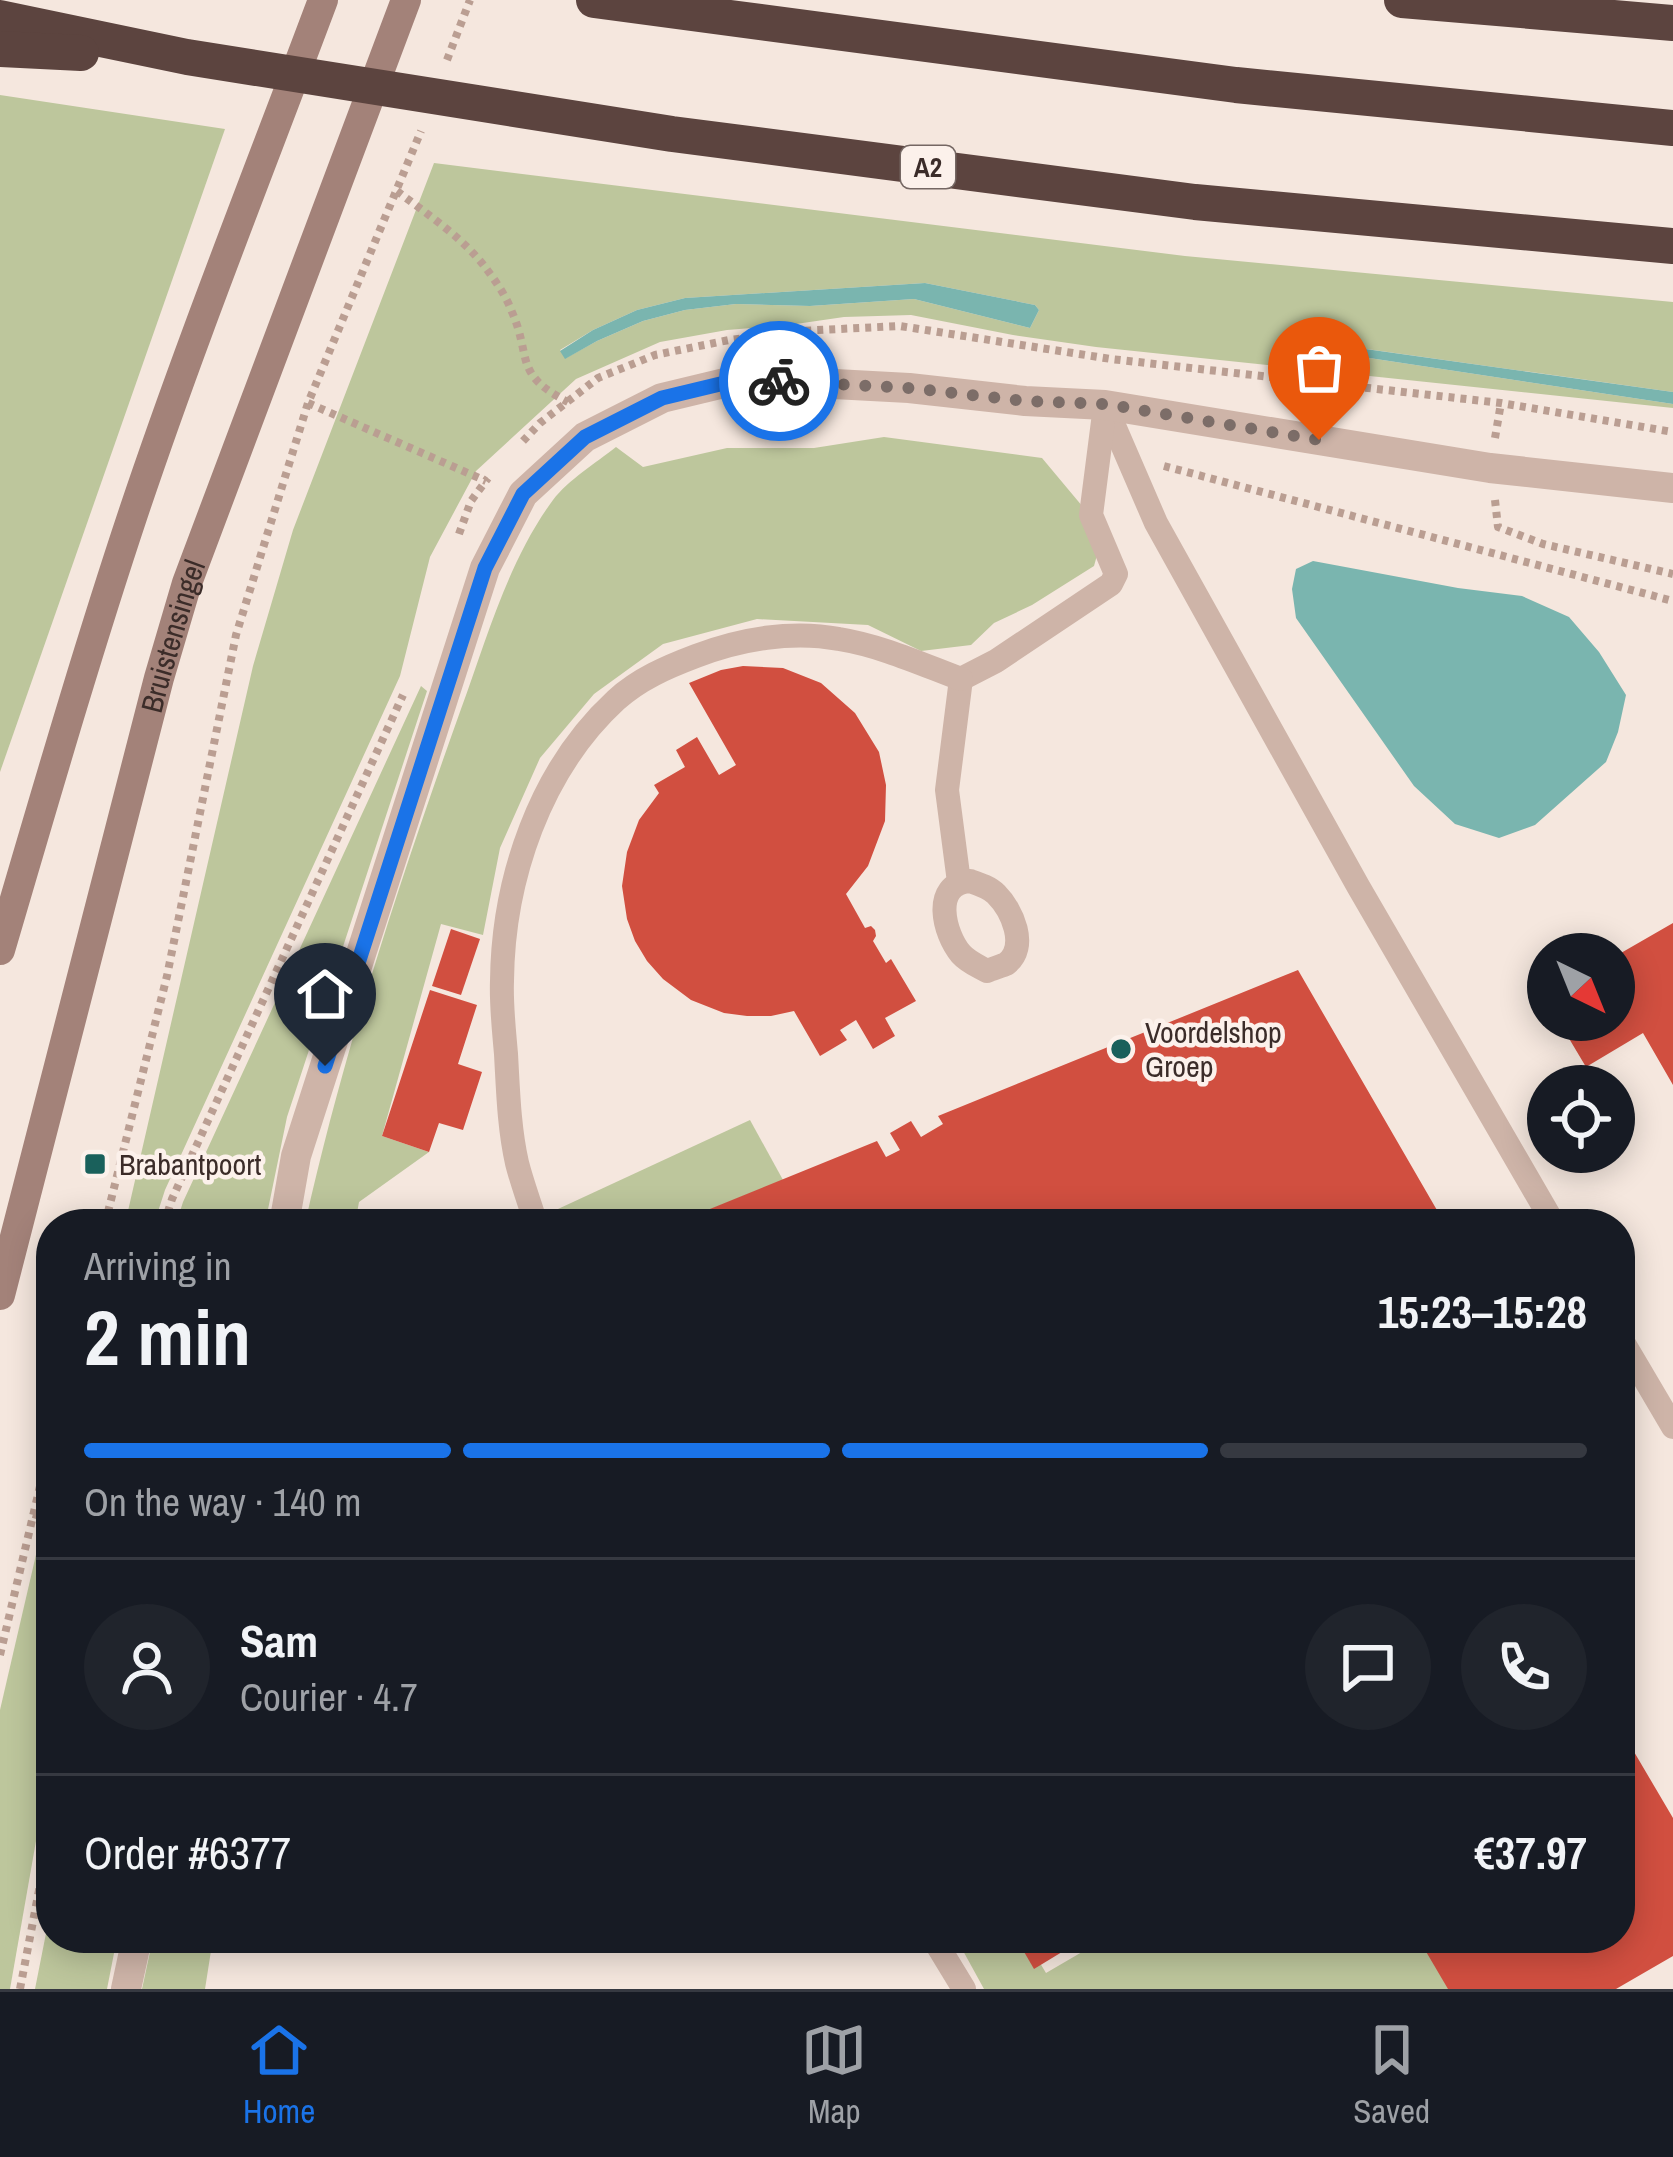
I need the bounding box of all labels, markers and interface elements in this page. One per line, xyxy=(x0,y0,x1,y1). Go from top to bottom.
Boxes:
road number: A2 xyxy=(901,146,955,188)
pin xyxy=(1268,317,1370,440)
courier xyxy=(719,321,839,441)
icon: bag xyxy=(1286,335,1352,401)
icon: bike xyxy=(746,348,812,414)
street label: Bruistensingel xyxy=(131,554,214,717)
north arrow xyxy=(1527,933,1635,1041)
map controls xyxy=(1527,933,1635,1173)
pin xyxy=(274,943,376,1066)
icon: home xyxy=(292,961,358,1027)
place label: Voordelshop Groep xyxy=(1145,1012,1282,1086)
marker: Voordelshop Groep xyxy=(1108,1036,1134,1062)
button: locate xyxy=(1527,1065,1635,1173)
place label: Brabantpoort xyxy=(119,1144,261,1184)
marker: Brabantpoort xyxy=(82,1151,108,1177)
text: Arriving in xyxy=(84,1240,232,1292)
text: 15:23–15:28 xyxy=(1378,1281,1587,1342)
text: 2 min xyxy=(84,1284,251,1389)
text: On the way · 140 m xyxy=(84,1476,361,1528)
button: person xyxy=(84,1604,210,1730)
button: chat xyxy=(1305,1604,1431,1730)
button: phone xyxy=(1461,1604,1587,1730)
text: Sam xyxy=(240,1610,318,1671)
text: Courier · 4.7 xyxy=(240,1671,418,1723)
text: Order #6377 xyxy=(84,1822,291,1883)
text: €37.97 xyxy=(1474,1822,1587,1883)
tab: Home xyxy=(243,2017,315,2133)
tab: Map xyxy=(801,2017,867,2133)
tab: Saved xyxy=(1353,2017,1430,2133)

